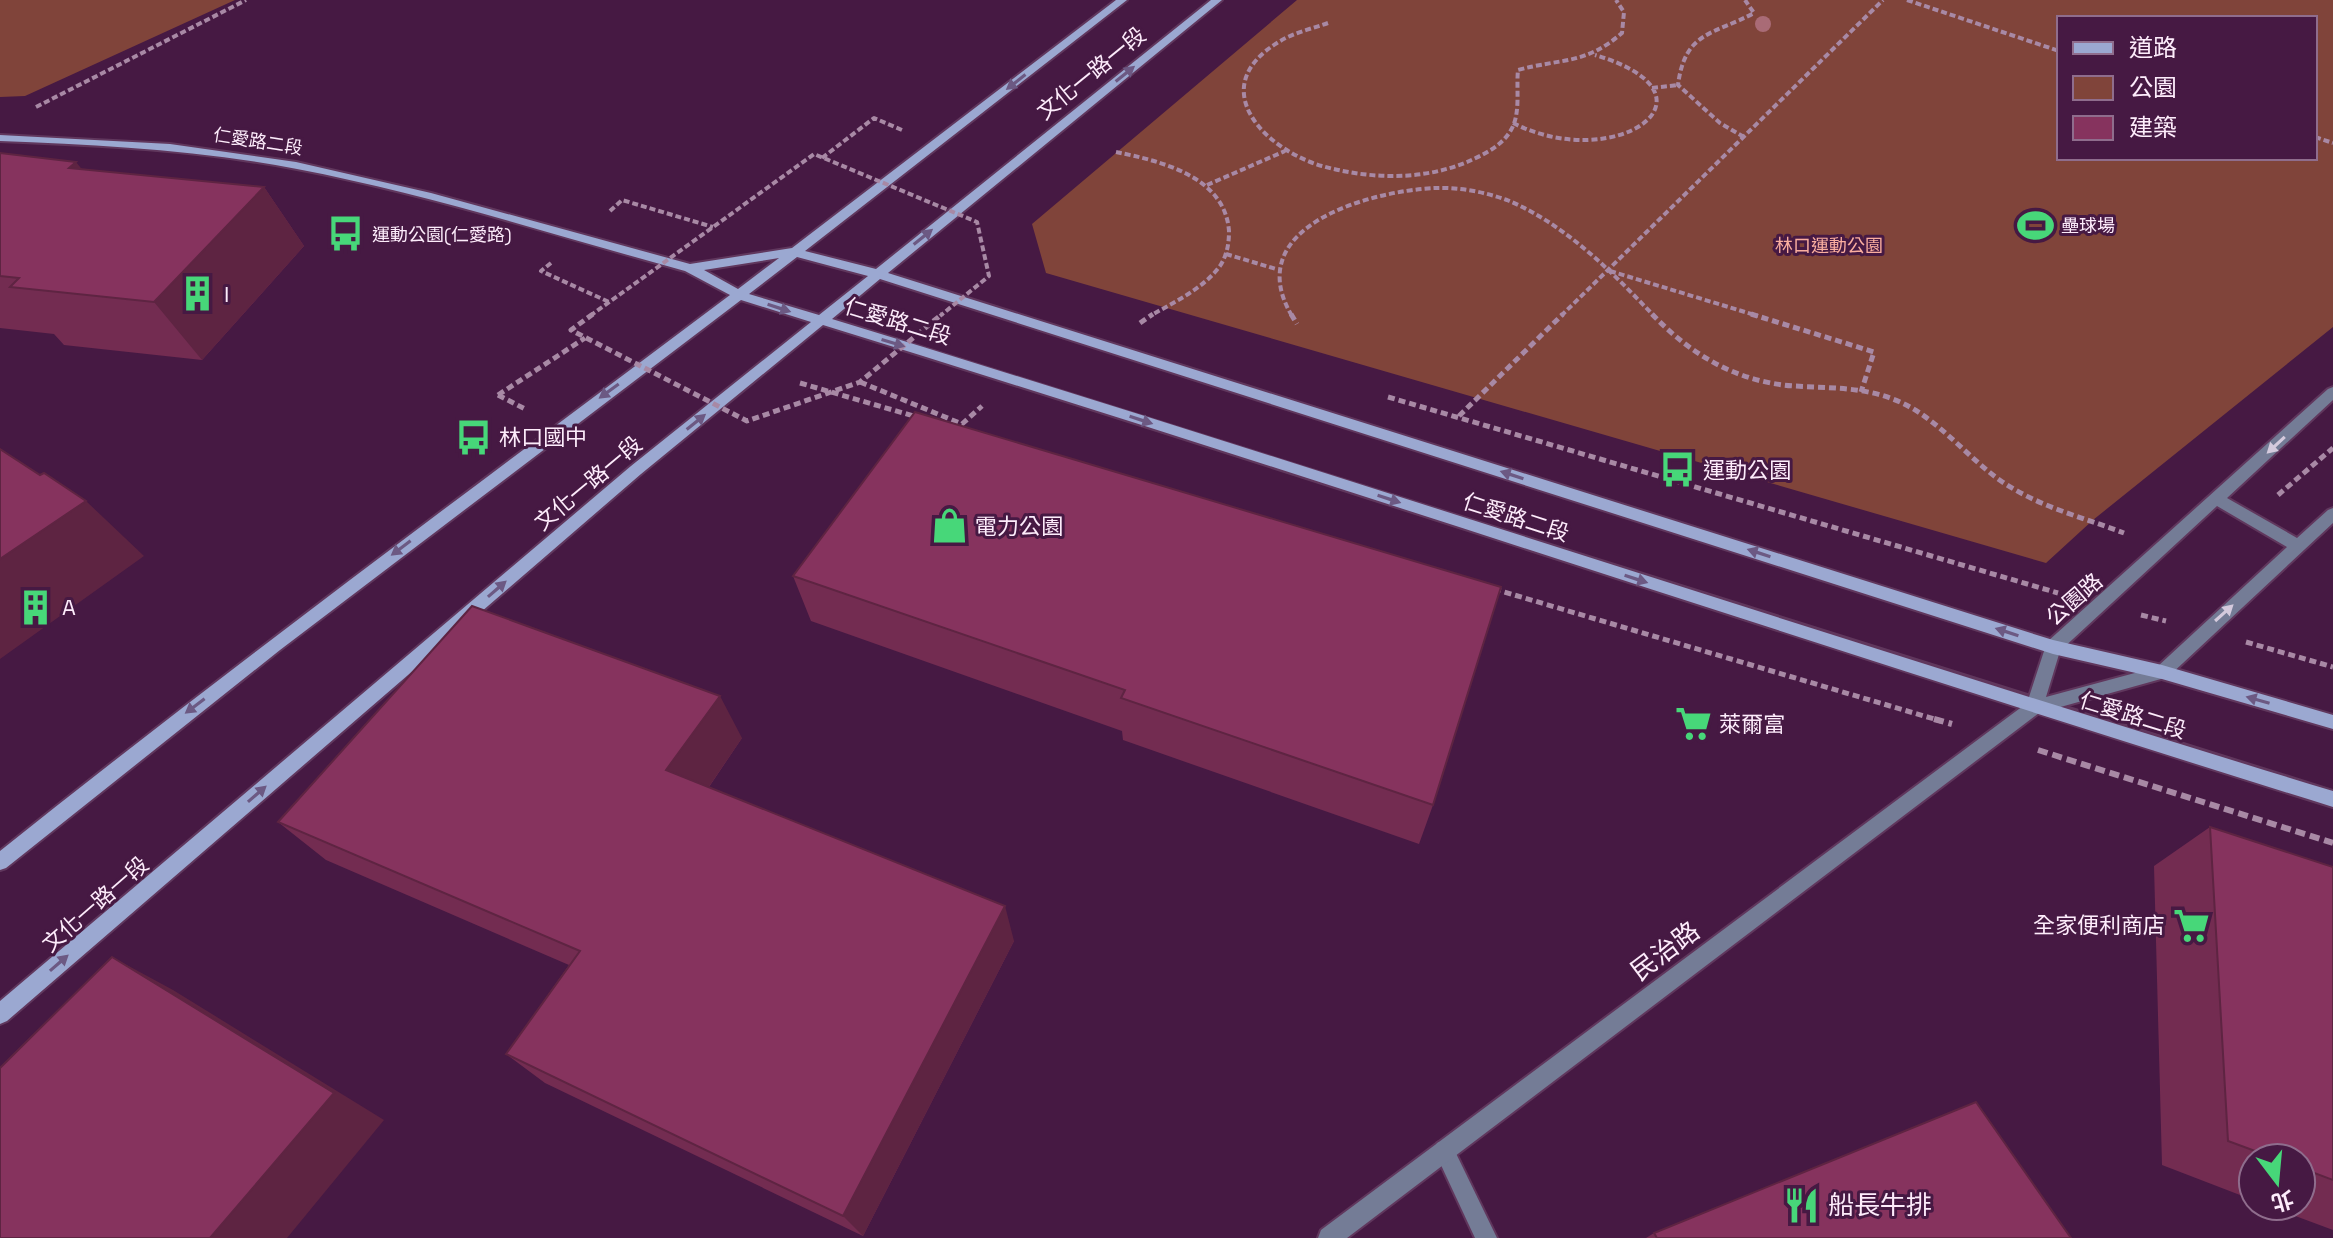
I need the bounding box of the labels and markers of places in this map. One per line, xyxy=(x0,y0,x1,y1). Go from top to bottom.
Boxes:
sports icon: 壘球場 xyxy=(2016,206,2054,244)
place label: 壘球場 xyxy=(2061,214,2115,237)
bus stop icon: 運動公園(仁愛路) xyxy=(327,215,365,253)
place label: 運動公園(仁愛路) xyxy=(372,223,512,246)
building icon: I xyxy=(179,275,217,313)
place label: I xyxy=(224,280,229,308)
bus stop icon: 林口國中 xyxy=(454,418,492,456)
place label: 林口國中 xyxy=(499,423,587,451)
bus stop icon: 運動公園 xyxy=(1658,451,1696,489)
place label: 運動公園 xyxy=(1703,456,1791,484)
shop icon: 電力公園 xyxy=(930,507,968,545)
place label: 電力公園 xyxy=(975,512,1063,540)
building icon: A xyxy=(17,588,55,626)
place label: A xyxy=(62,593,76,621)
supermarket icon: 萊爾富 xyxy=(1674,705,1712,743)
place label: 萊爾富 xyxy=(1719,710,1785,738)
supermarket icon: 全家便利商店 xyxy=(2172,906,2210,944)
place label: 全家便利商店 xyxy=(2033,911,2165,939)
restaurant icon: 船長牛排 xyxy=(1783,1186,1821,1224)
place label: 船長牛排 xyxy=(1828,1188,1932,1222)

